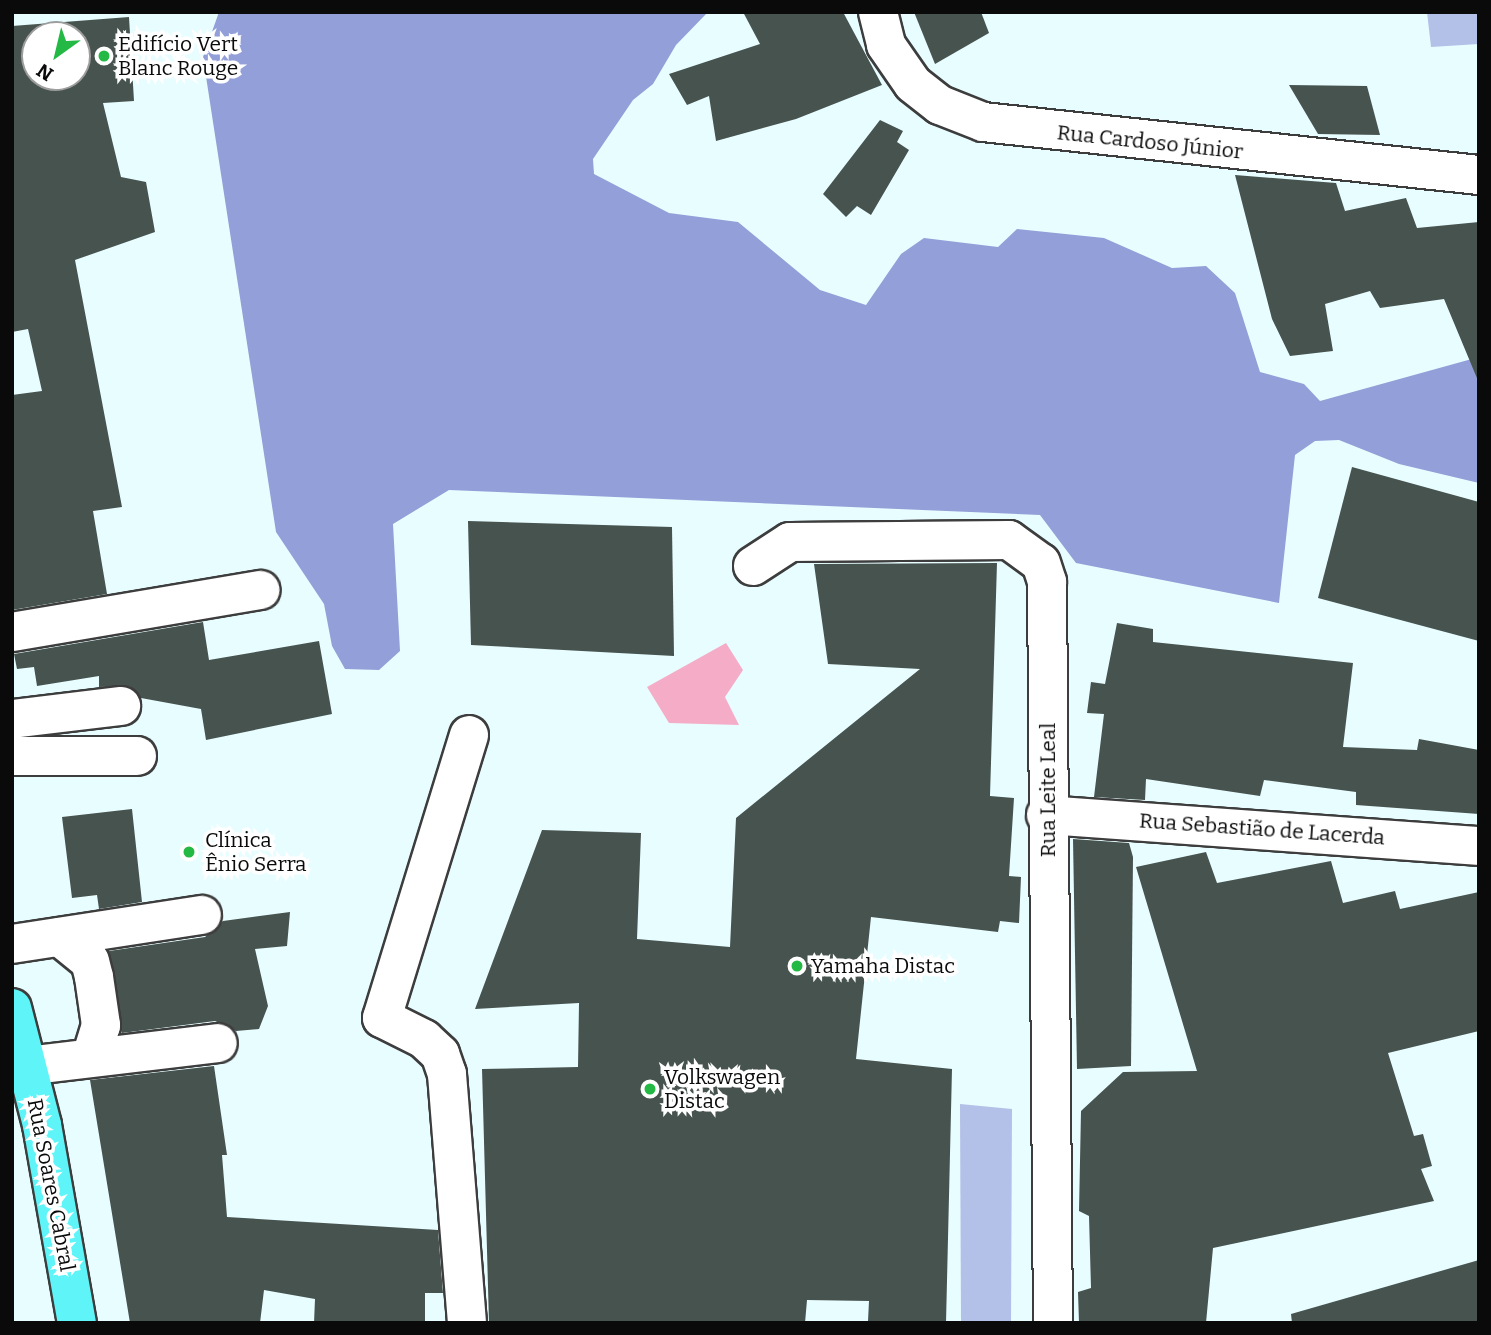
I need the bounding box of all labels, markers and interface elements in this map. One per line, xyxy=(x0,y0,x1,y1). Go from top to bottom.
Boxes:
north arrow xyxy=(21,21,91,91)
place label: Edifício Vert Blanc Rouge xyxy=(118,31,238,81)
marker: Edifício Vert Blanc Rouge xyxy=(96,48,112,64)
text: N xyxy=(33,59,58,86)
street label: Rua Cardoso Júnior xyxy=(1056,120,1244,164)
street label: Rua Leite Leal xyxy=(1035,723,1061,857)
street label: Rua Sebastião de Lacerda xyxy=(1138,808,1386,850)
place label: Clínica Ênio Serra xyxy=(205,827,307,877)
marker: Clínica Ênio Serra xyxy=(179,842,199,862)
place label: Yamaha Distac xyxy=(811,953,955,979)
marker: Yamaha Distac xyxy=(789,958,805,974)
place label: Volkswagen Distac xyxy=(664,1064,780,1114)
marker: Volkswagen Distac xyxy=(642,1081,658,1097)
street label: Rua Soares Cabral xyxy=(22,1096,80,1274)

